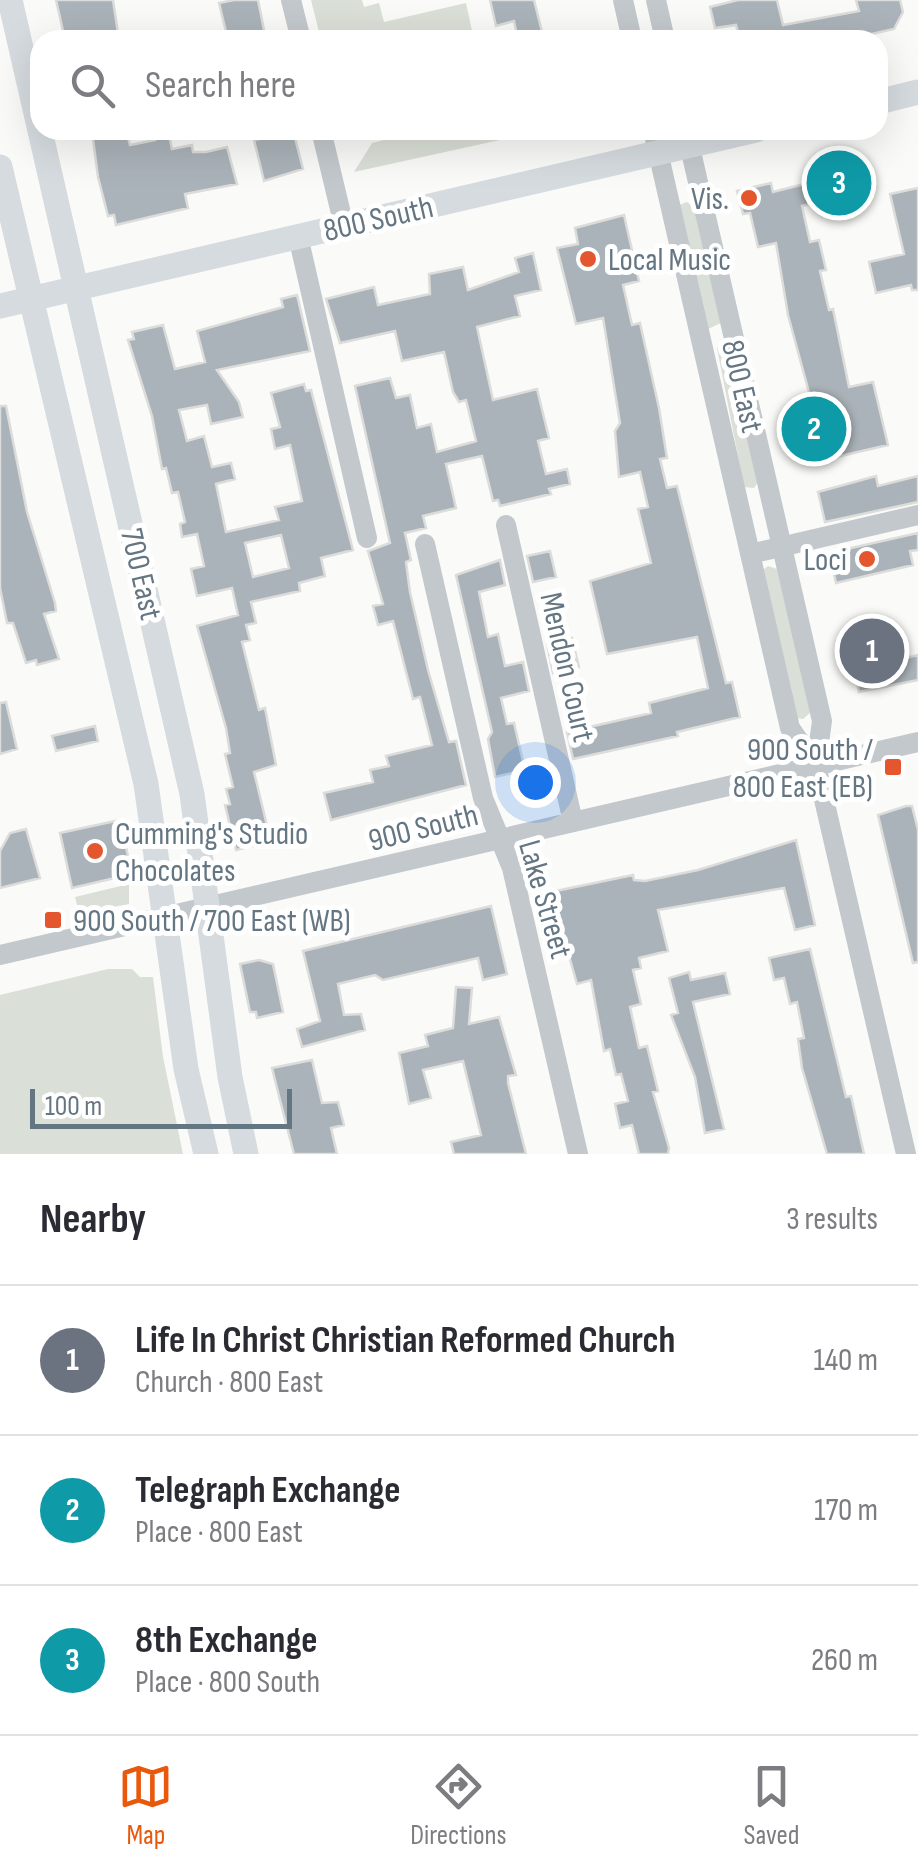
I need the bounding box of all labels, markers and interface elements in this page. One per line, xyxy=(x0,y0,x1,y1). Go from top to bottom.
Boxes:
search box xyxy=(30,30,888,140)
icon: search xyxy=(65,58,120,113)
text: Search here xyxy=(145,63,296,108)
pin: 3 xyxy=(806,146,872,220)
place label: Vis. xyxy=(691,180,729,219)
marker: Vis. xyxy=(738,187,760,209)
street label: 800 South xyxy=(320,188,437,251)
place label: Local Music xyxy=(608,241,731,280)
marker: Local Music xyxy=(577,248,599,270)
street label: 800 East xyxy=(712,336,771,436)
pin: 2 xyxy=(782,392,846,466)
street label: 700 East xyxy=(111,525,170,624)
place label: Loci xyxy=(803,541,847,580)
marker: Loci xyxy=(856,548,878,570)
street label: Mendon Court xyxy=(530,589,603,746)
pin: 1 xyxy=(840,614,904,688)
place label: 900 South / 800 East (EB) xyxy=(733,731,874,807)
marker: 900 South / 800 East (EB) xyxy=(882,756,904,778)
your location xyxy=(510,757,561,808)
street label: 900 South xyxy=(364,796,482,861)
place label: Cumming's Studio Chocolates xyxy=(115,815,308,891)
street label: Lake Street xyxy=(509,836,580,963)
marker: Cumming's Studio Chocolates xyxy=(84,840,106,862)
place label: 900 South / 700 East (WB) xyxy=(73,902,351,941)
marker: 900 South / 700 East (WB) xyxy=(42,909,64,931)
scale bar xyxy=(30,1084,292,1128)
text: 100 m xyxy=(45,1090,102,1123)
text: Nearby xyxy=(40,1194,146,1245)
text: 3 results xyxy=(786,1200,878,1239)
text: Life In Christ Christian Reformed Church xyxy=(135,1318,676,1363)
text: 1 xyxy=(66,1341,79,1380)
text: 140 m xyxy=(814,1341,878,1380)
text: Church · 800 East xyxy=(135,1363,323,1402)
text: Telegraph Exchange xyxy=(135,1468,401,1513)
text: 2 xyxy=(65,1491,80,1530)
text: 170 m xyxy=(814,1491,878,1530)
text: Place · 800 East xyxy=(135,1513,303,1552)
text: 8th Exchange xyxy=(135,1618,317,1663)
text: 3 xyxy=(65,1641,80,1680)
text: 260 m xyxy=(811,1641,878,1680)
text: Place · 800 South xyxy=(135,1663,320,1702)
tab: Map xyxy=(118,1759,173,1852)
tab: Directions xyxy=(410,1759,507,1852)
tab: Saved xyxy=(743,1759,800,1852)

